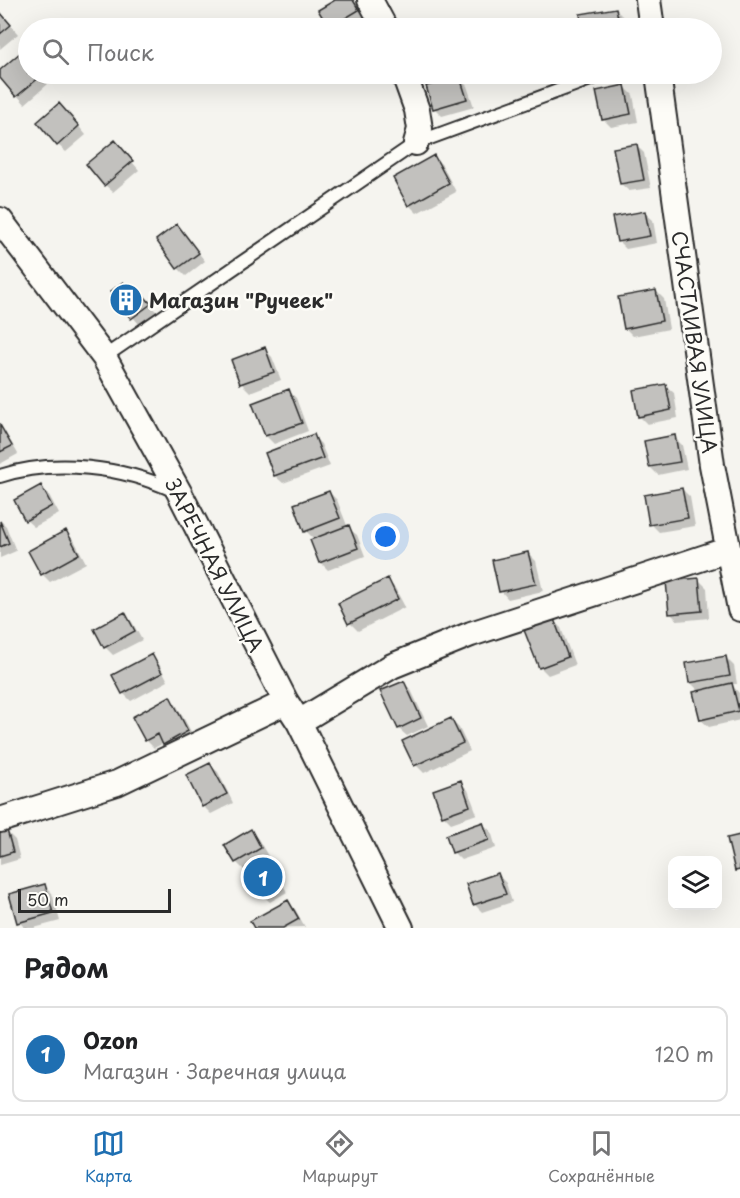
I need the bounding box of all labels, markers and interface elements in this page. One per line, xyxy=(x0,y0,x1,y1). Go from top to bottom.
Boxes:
search box xyxy=(18,18,722,84)
icon: search xyxy=(39,35,72,68)
text: Поиск xyxy=(87,35,154,68)
street label: СЧАСТЛИВАЯ УЛИЦА xyxy=(665,229,725,455)
building icon: Магазин "Ручеек" xyxy=(108,282,144,318)
place label: Магазин "Ручеек" xyxy=(149,285,333,315)
street label: ЗАРЕЧНАЯ УЛИЦА xyxy=(158,473,272,657)
your location xyxy=(371,522,400,551)
pin: 1 xyxy=(244,854,282,900)
map controls xyxy=(668,856,722,910)
button: layers xyxy=(668,856,722,910)
scale bar xyxy=(18,886,171,914)
text: 50 m xyxy=(27,887,68,911)
text: Рядом xyxy=(24,948,109,987)
text: Ozon xyxy=(83,1023,138,1056)
text: 1 xyxy=(41,1039,50,1069)
text: 120 m xyxy=(655,1039,714,1069)
text: Магазин · Заречная улица xyxy=(83,1056,346,1086)
tab: Карта xyxy=(85,1127,132,1187)
tab: Маршрут xyxy=(302,1127,378,1187)
tab: Сохранённые xyxy=(548,1127,655,1187)

